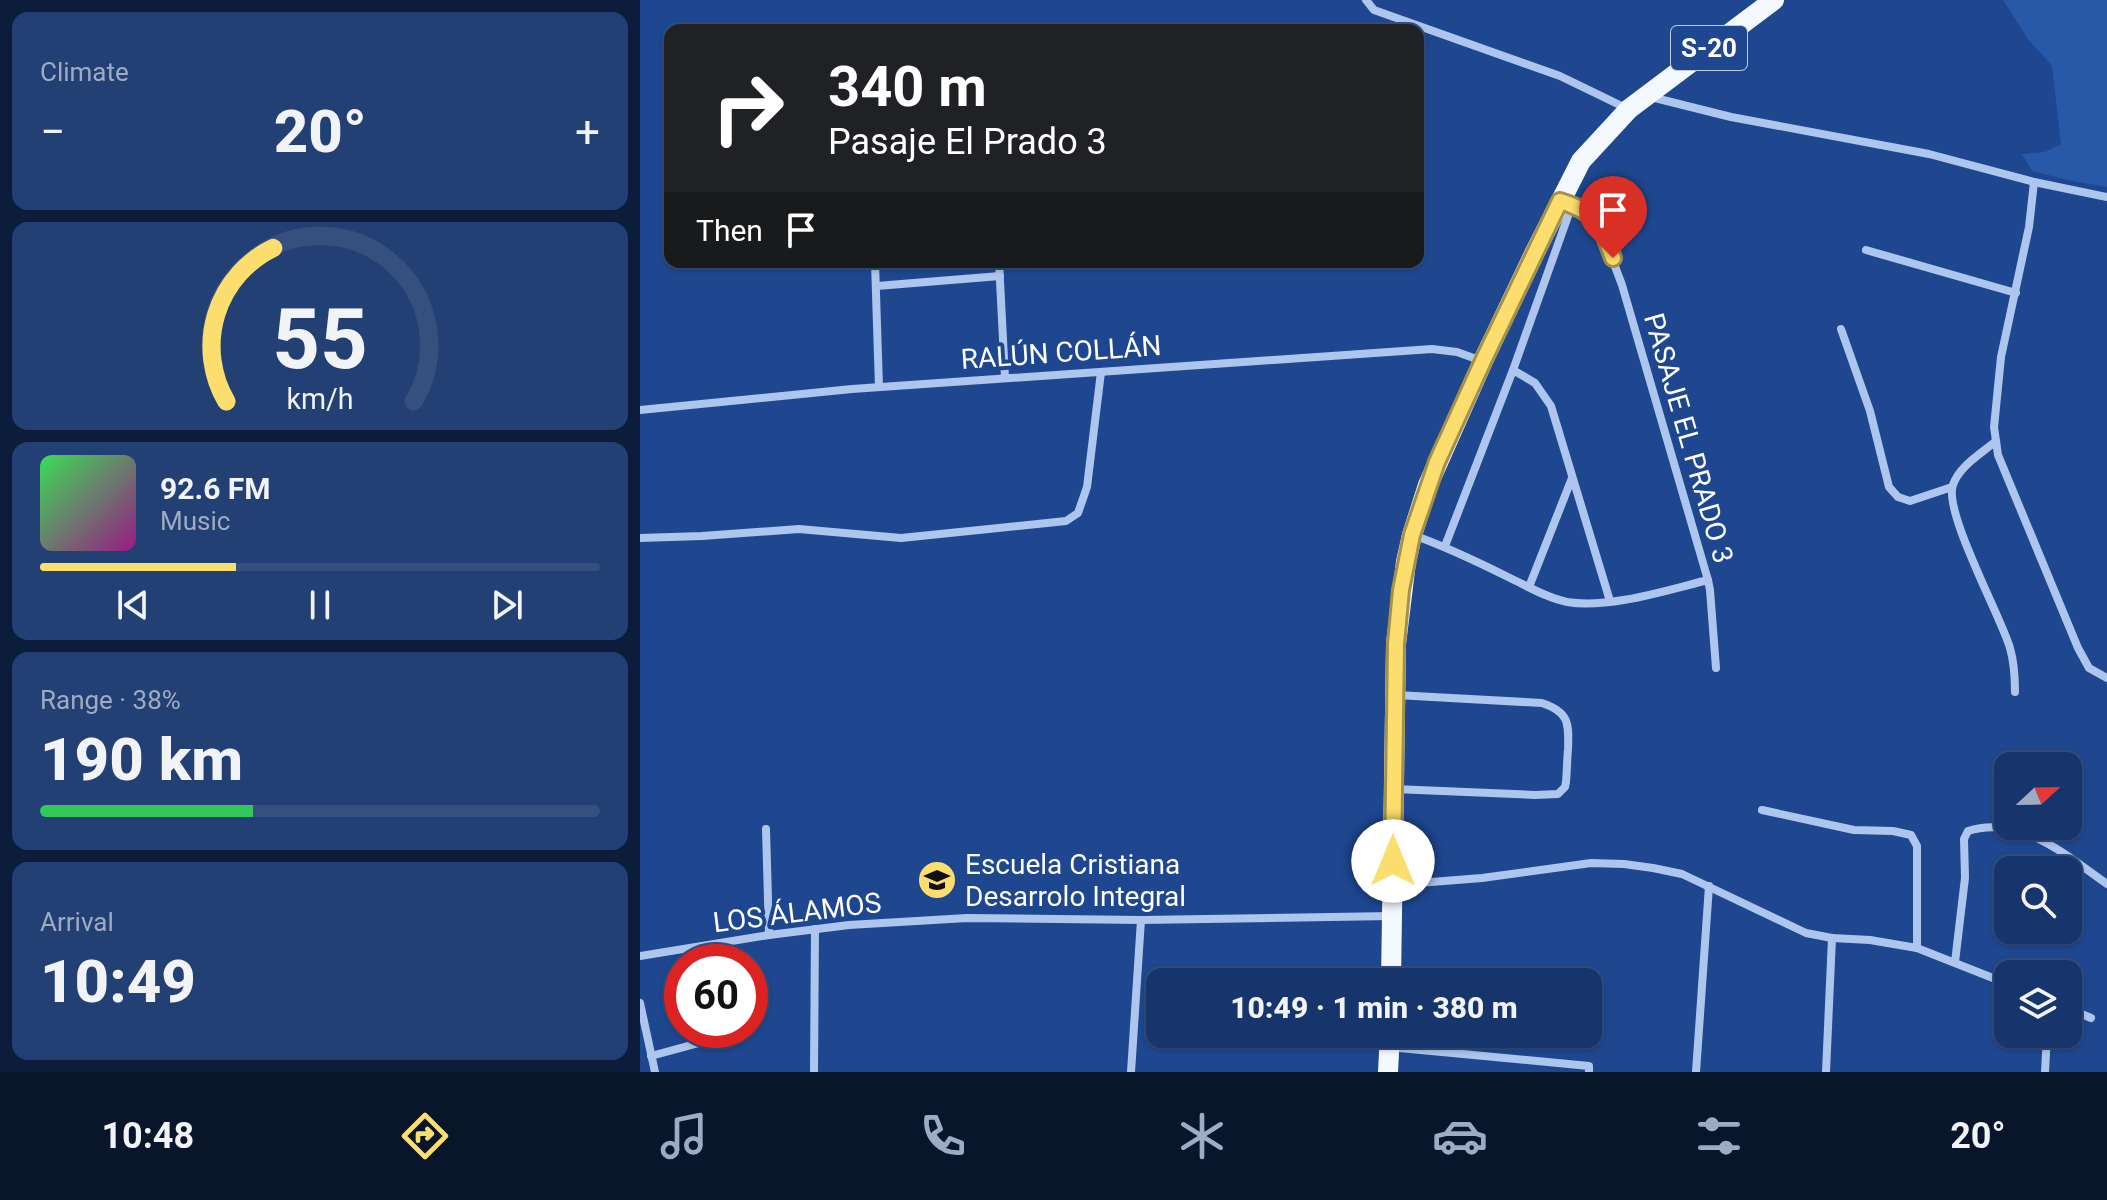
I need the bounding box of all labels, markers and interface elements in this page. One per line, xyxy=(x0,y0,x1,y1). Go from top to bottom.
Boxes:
road number: S-20 xyxy=(1671,26,1747,70)
text: 340 m xyxy=(828,54,987,120)
icon: right xyxy=(696,56,800,160)
text: Climate xyxy=(40,57,129,87)
text: 20° xyxy=(274,96,367,167)
text: − xyxy=(40,106,65,158)
text: + xyxy=(575,106,600,158)
text: Pasaje El Prado 3 xyxy=(828,121,1107,163)
pin xyxy=(1579,176,1647,258)
icon: arrive xyxy=(1591,188,1635,232)
icon: arrive xyxy=(779,208,823,252)
text: Then xyxy=(696,213,763,248)
text: 55 xyxy=(272,291,368,388)
street label: PASAJE EL PRADO 3 xyxy=(1637,309,1740,567)
street label: RALÚN COLLÁN xyxy=(960,329,1162,376)
text: km/h xyxy=(286,382,354,416)
text: 92.6 FM xyxy=(160,471,271,506)
text: Music xyxy=(160,506,230,536)
icon: previous xyxy=(111,583,155,627)
icon: pause xyxy=(298,583,342,627)
icon: next xyxy=(485,583,529,627)
text: Range · 38% xyxy=(40,685,181,715)
text: 190 km xyxy=(40,724,243,795)
north arrow xyxy=(1994,752,2082,840)
map controls xyxy=(1994,752,2082,1048)
position arrow xyxy=(1351,819,1435,903)
place label: Escuela Cristiana Desarrolo Integral xyxy=(965,848,1186,913)
button: search xyxy=(1994,856,2082,944)
school or university icon: Escuela Cristiana Desarrolo Integral xyxy=(916,859,958,901)
street label: LOS ÁLAMOS xyxy=(711,886,883,939)
text: Arrival xyxy=(40,907,114,937)
speed limit sign: 60 xyxy=(664,944,768,1048)
text: 10:49 xyxy=(40,946,196,1017)
button: layers xyxy=(1994,960,2082,1048)
text: 10:49 · 1 min · 380 m xyxy=(1230,990,1518,1025)
icon: directions xyxy=(397,1108,453,1164)
icon: music xyxy=(656,1108,712,1164)
icon: phone xyxy=(915,1108,971,1164)
icon: climate xyxy=(1174,1108,1230,1164)
icon: car xyxy=(1432,1108,1488,1164)
icon: filters xyxy=(1691,1108,1747,1164)
text: 10:48 xyxy=(101,1115,194,1157)
text: 20° xyxy=(1950,1115,2006,1157)

